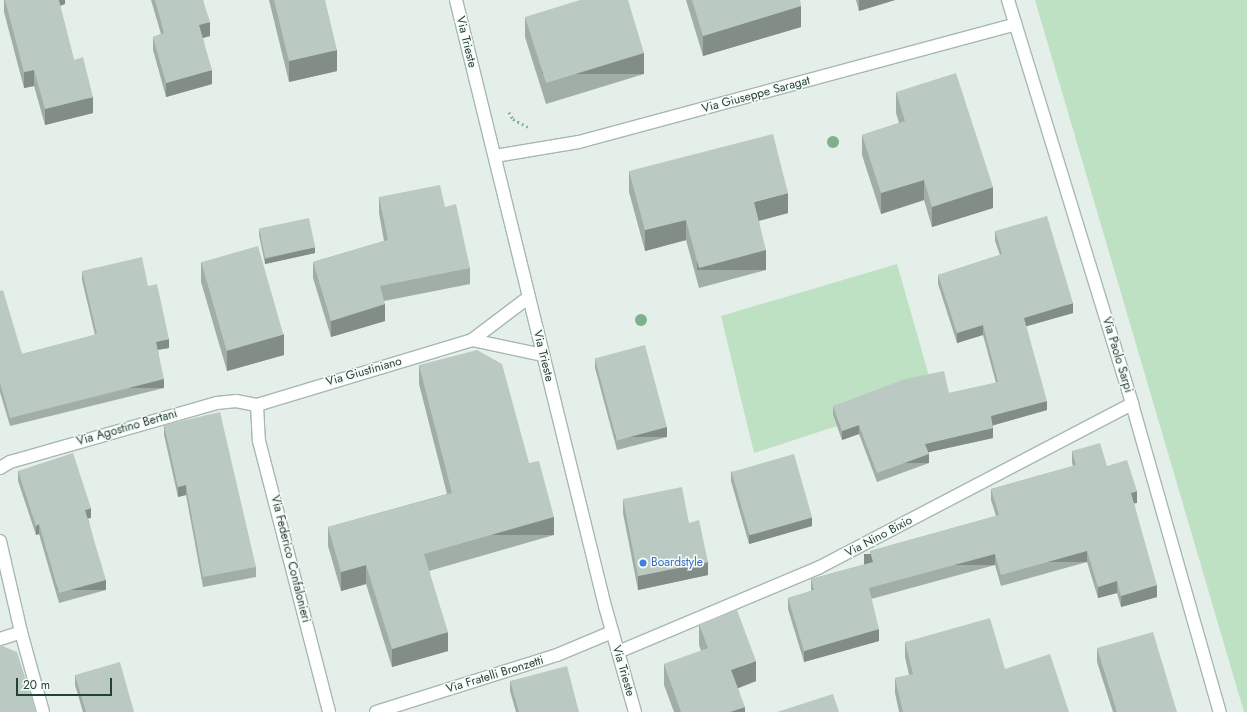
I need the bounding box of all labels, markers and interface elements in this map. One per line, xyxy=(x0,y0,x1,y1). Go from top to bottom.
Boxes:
street label: Via Trieste xyxy=(453,15,479,69)
street label: Via Giuseppe Saragat xyxy=(700,74,812,116)
street label: Via Paolo Sarpi xyxy=(1099,315,1135,395)
street label: Via Trieste xyxy=(530,329,556,383)
street label: Via Giustiniano xyxy=(325,354,403,390)
street label: Via Agostino Bertani xyxy=(75,407,179,449)
street label: Via Federico Confalonieri xyxy=(267,494,313,624)
street label: Via Nino Bixio xyxy=(843,513,915,561)
place label: Boardstyle xyxy=(651,556,703,570)
marker: Boardstyle xyxy=(638,558,648,568)
street label: Via Trieste xyxy=(609,644,637,698)
street label: Via Fratelli Bronzetti xyxy=(444,653,546,697)
scale bar xyxy=(18,670,114,696)
text: 20 m xyxy=(23,676,50,694)

